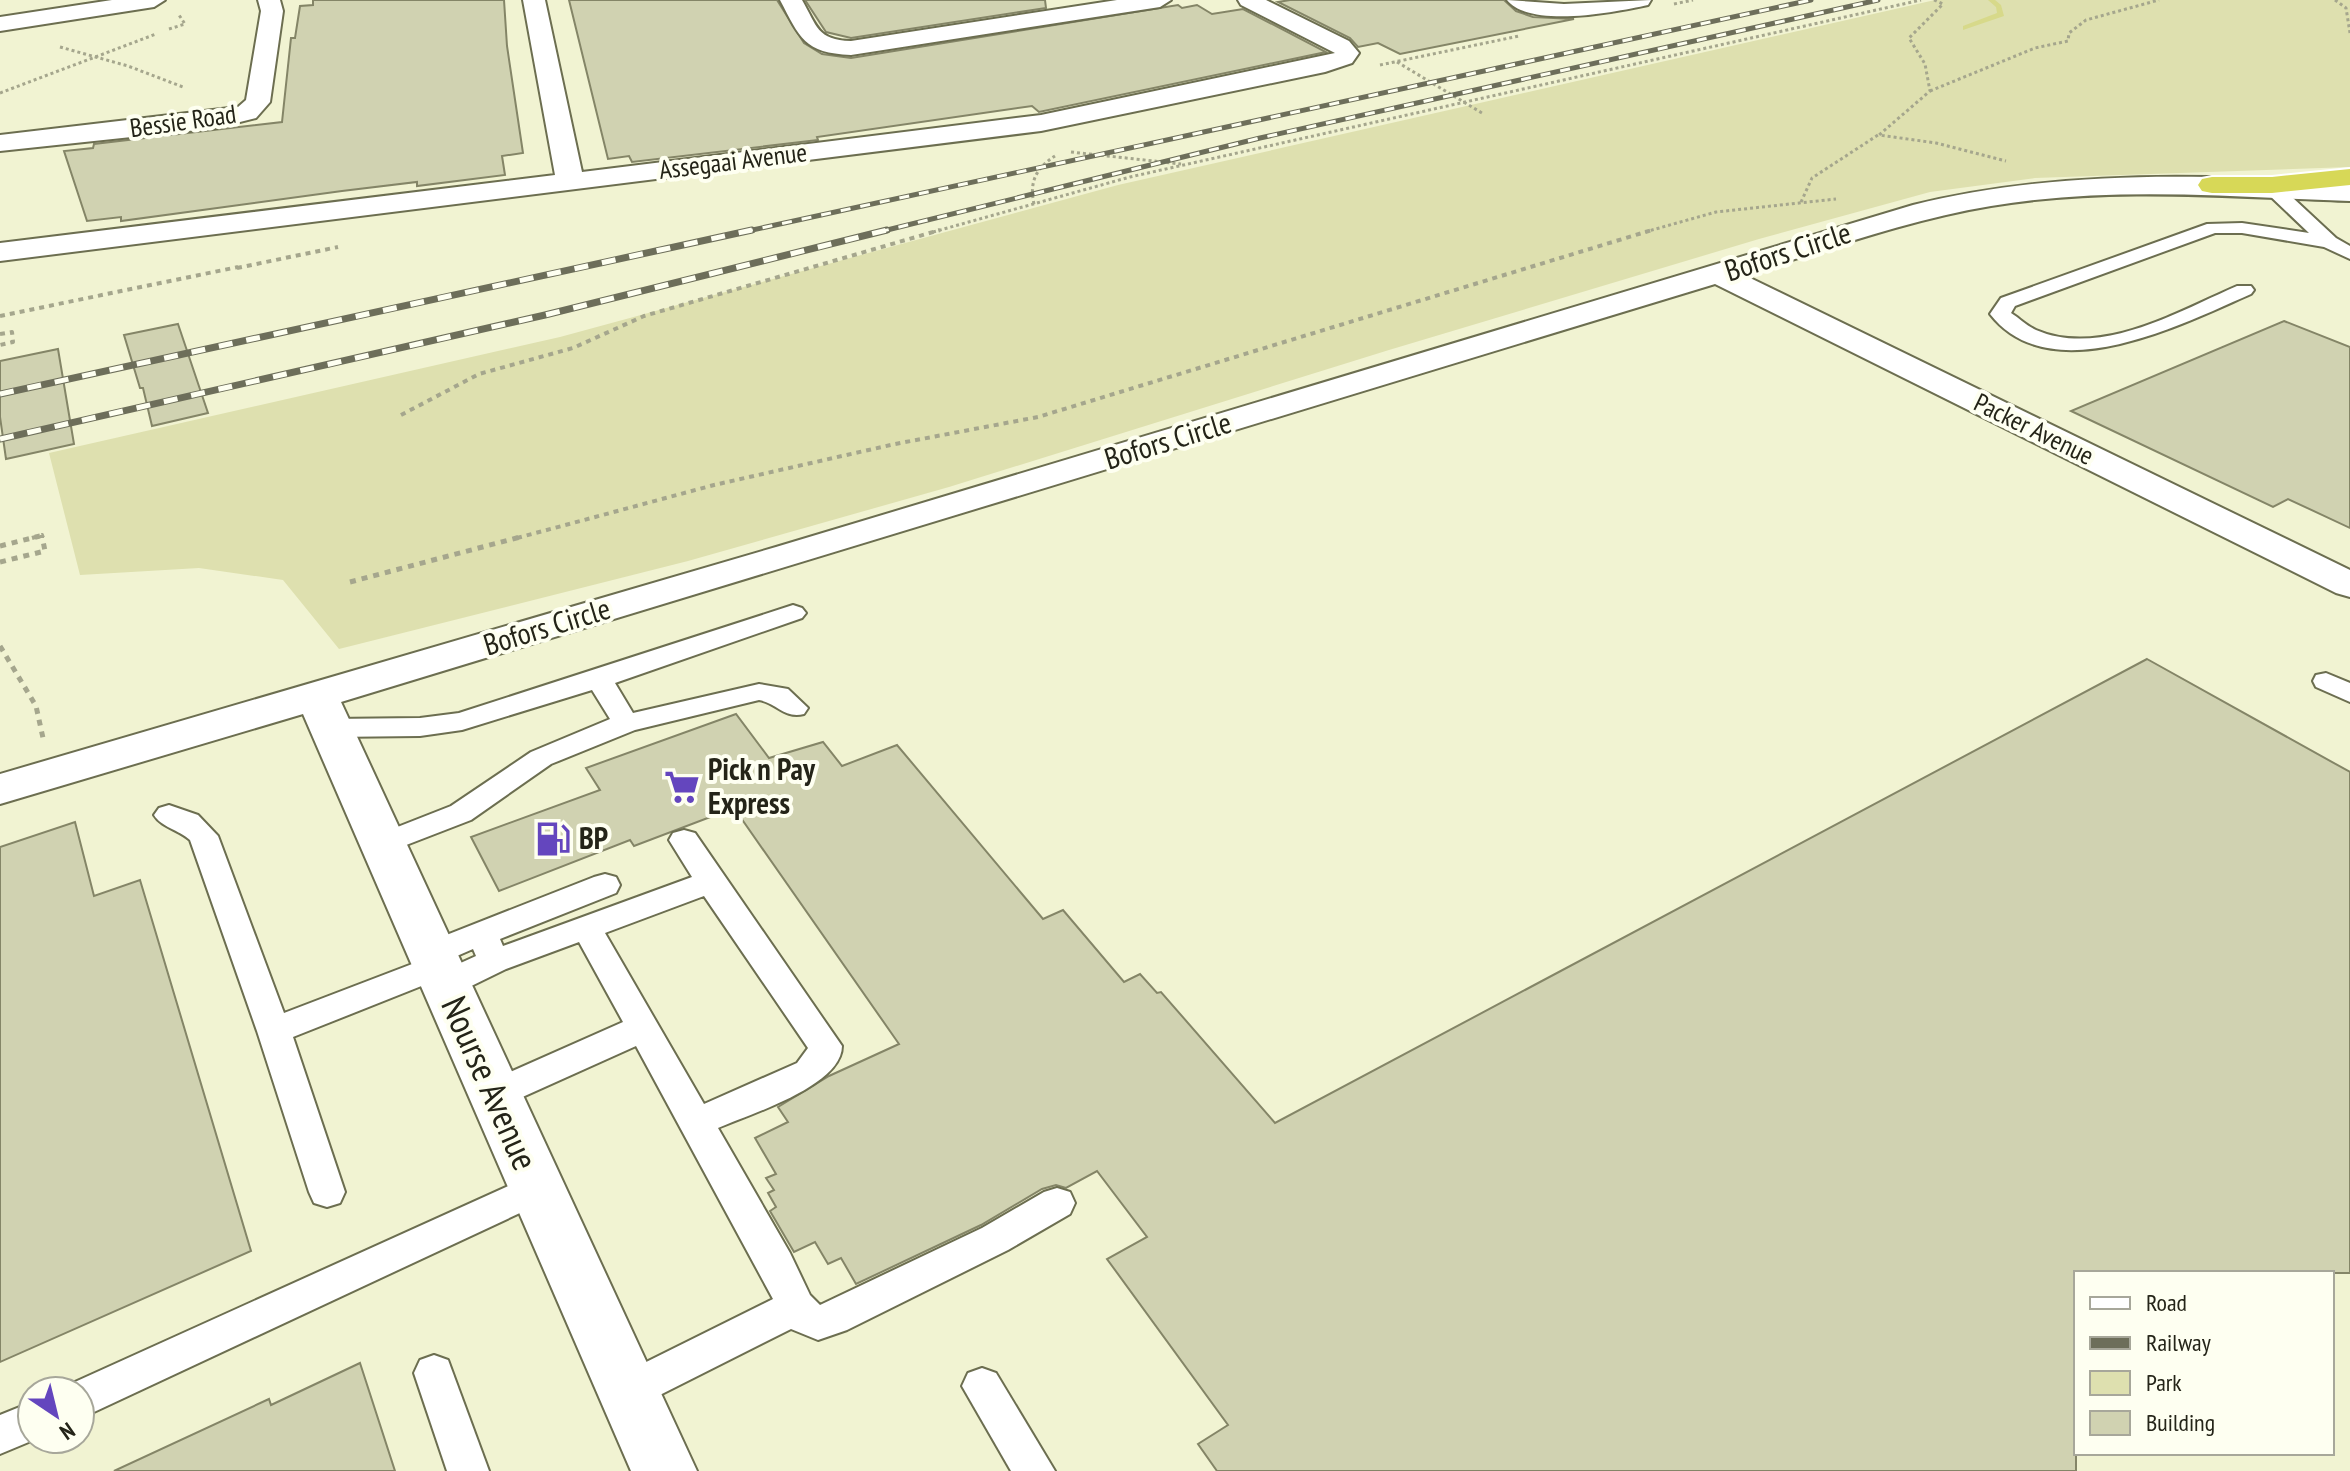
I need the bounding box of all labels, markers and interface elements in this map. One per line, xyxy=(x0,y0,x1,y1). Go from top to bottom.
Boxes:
street label: Bessie Road xyxy=(128,97,238,144)
street label: Assegaai Avenue xyxy=(657,135,809,186)
street label: Bofors Circle xyxy=(1719,212,1856,289)
street label: Packer Avenue xyxy=(1969,385,2099,472)
street label: Bofors Circle xyxy=(1099,402,1236,477)
street label: Bofors Circle xyxy=(478,588,615,663)
place label: Pick n Pay Express xyxy=(708,749,816,822)
supermarket icon: Pick n Pay Express xyxy=(663,768,701,806)
place label: BP xyxy=(579,818,608,857)
fuel station icon: BP xyxy=(534,820,572,858)
street label: Nourse Avenue xyxy=(431,989,550,1177)
legend xyxy=(2074,1271,2334,1455)
text: Road xyxy=(2146,1287,2187,1318)
text: Railway xyxy=(2146,1327,2211,1358)
text: Park xyxy=(2146,1367,2182,1398)
north arrow xyxy=(16,1375,96,1455)
text: Building xyxy=(2146,1407,2215,1438)
text: N xyxy=(55,1417,80,1446)

